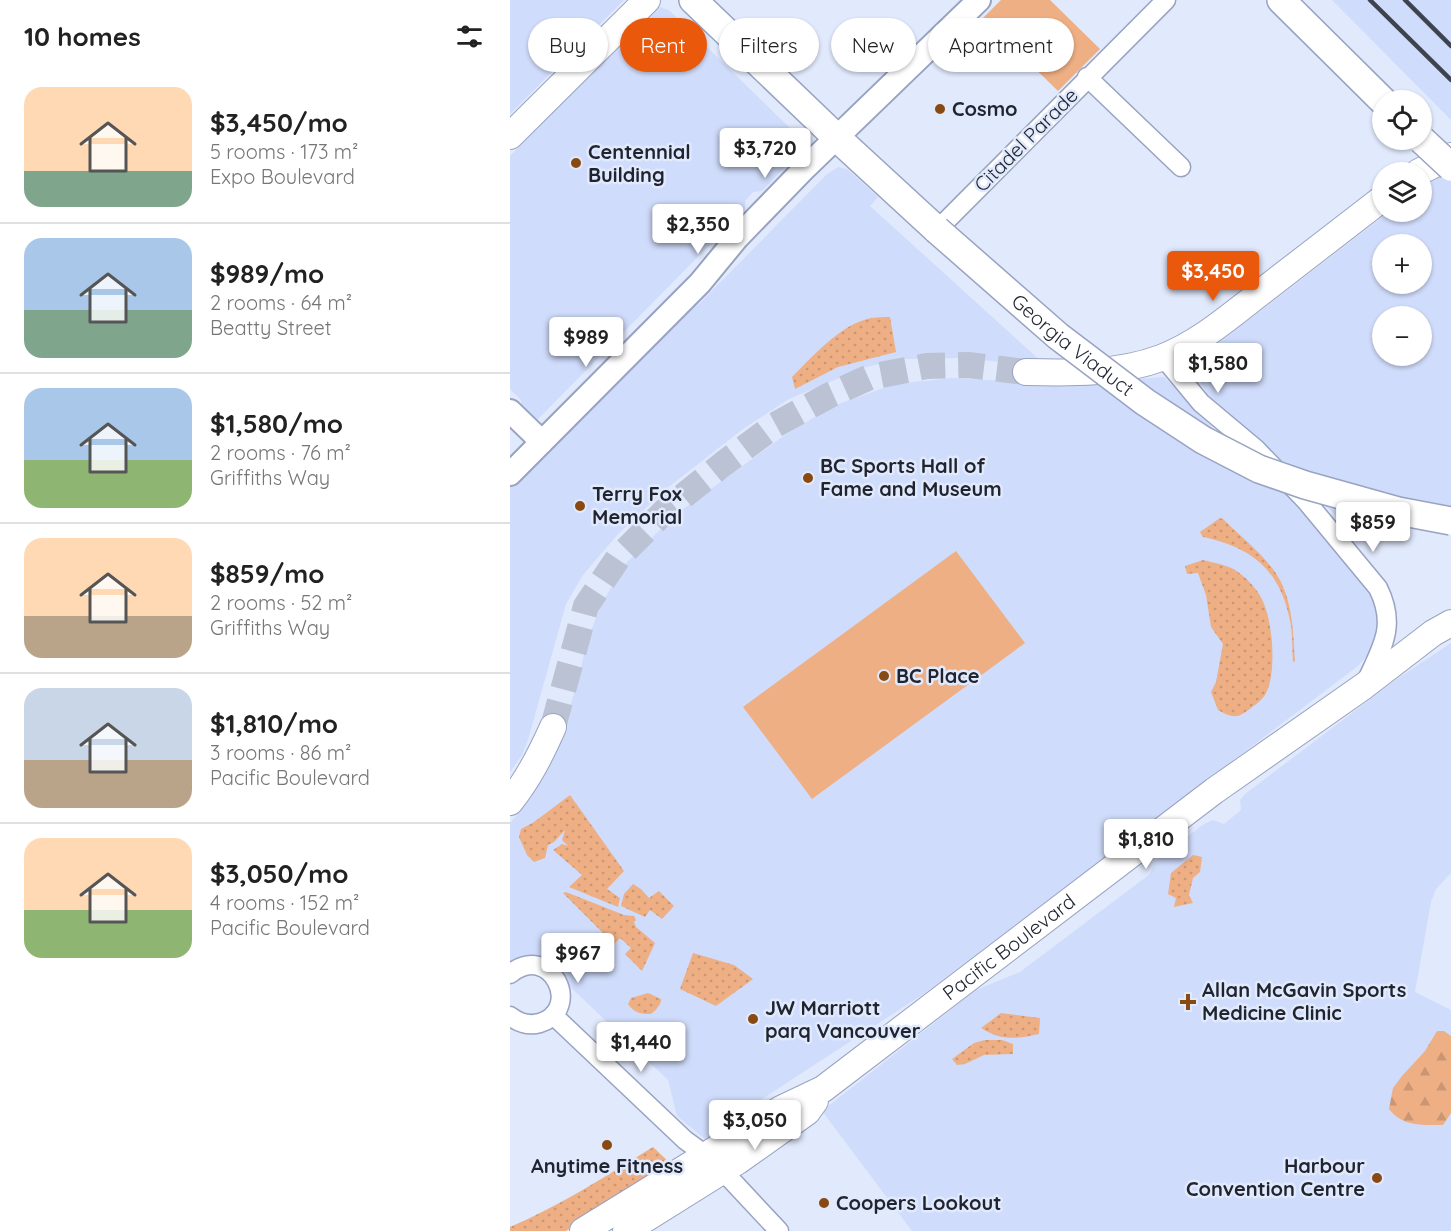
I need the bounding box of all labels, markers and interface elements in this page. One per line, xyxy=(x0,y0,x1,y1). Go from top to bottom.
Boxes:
chip: Buy xyxy=(528,18,608,72)
chip: Rent xyxy=(620,18,707,72)
chip: Filters xyxy=(719,18,819,72)
chip: New xyxy=(831,18,916,72)
chip: Apartment xyxy=(928,18,1074,72)
text: 10 homes xyxy=(24,20,141,53)
icon: filters xyxy=(453,20,486,53)
street label: Citadel Parade xyxy=(968,82,1083,197)
map controls xyxy=(1372,90,1432,366)
button: locate xyxy=(1372,90,1432,150)
place label: Cosmo xyxy=(952,96,1018,121)
marker: Cosmo xyxy=(933,102,947,116)
text: $3,450/mo xyxy=(210,106,348,139)
icon: home xyxy=(72,111,144,183)
pin: $3,720 xyxy=(716,128,814,179)
text: $3,720 xyxy=(734,135,796,160)
text: 5 rooms · 173 m² xyxy=(210,139,358,164)
place label: Centennial Building xyxy=(588,139,691,187)
marker: Centennial Building xyxy=(569,156,583,170)
button: layers xyxy=(1372,162,1432,222)
text: Expo Boulevard xyxy=(210,164,355,189)
pin: $2,350 xyxy=(649,204,747,255)
text: $2,350 xyxy=(666,211,730,236)
button: + xyxy=(1372,234,1432,294)
pin: $3,450 xyxy=(1164,251,1262,302)
text: $989/mo xyxy=(210,257,324,290)
text: $3,450 xyxy=(1181,258,1245,283)
icon: home xyxy=(72,262,144,334)
street label: Georgia Viaduct xyxy=(1007,288,1139,401)
text: 2 rooms · 64 m² xyxy=(210,290,352,315)
button: − xyxy=(1372,306,1432,366)
text: Beatty Street xyxy=(210,315,332,340)
pin: $989 xyxy=(550,317,622,368)
text: $989 xyxy=(563,324,609,349)
pin: $1,580 xyxy=(1169,343,1267,394)
text: $1,580 xyxy=(1188,350,1248,375)
text: $1,580/mo xyxy=(210,407,343,440)
icon: home xyxy=(72,412,144,484)
text: 2 rooms · 76 m² xyxy=(210,440,351,465)
place label: BC Sports Hall of Fame and Museum xyxy=(820,453,1002,501)
text: Griffiths Way xyxy=(210,465,330,490)
marker: BC Sports Hall of Fame and Museum xyxy=(801,471,815,485)
place label: Terry Fox Memorial xyxy=(592,481,682,529)
marker: Terry Fox Memorial xyxy=(573,499,587,513)
pin: $859 xyxy=(1337,502,1409,553)
text: $859 xyxy=(1350,509,1396,534)
text: $859/mo xyxy=(210,557,324,590)
icon: home xyxy=(72,562,144,634)
text: 2 rooms · 52 m² xyxy=(210,590,352,615)
text: Griffiths Way xyxy=(210,615,330,640)
place label: BC Place xyxy=(896,663,979,688)
marker: BC Place xyxy=(877,669,891,683)
text: $1,810/mo xyxy=(210,707,338,740)
icon: home xyxy=(72,712,144,784)
text: 3 rooms · 86 m² xyxy=(210,740,351,765)
text: Pacific Boulevard xyxy=(210,765,370,790)
pin: $1,810 xyxy=(1097,819,1195,870)
text: $1,810 xyxy=(1118,826,1174,851)
text: $3,050/mo xyxy=(210,857,349,890)
icon: home xyxy=(72,862,144,934)
street label: Pacific Boulevard xyxy=(938,888,1080,1005)
text: 4 rooms · 152 m² xyxy=(210,890,359,915)
text: Pacific Boulevard xyxy=(210,915,370,940)
pin: $967 xyxy=(542,933,614,984)
text: $967 xyxy=(555,940,601,965)
place label: Allan McGavin Sports Medicine Clinic xyxy=(1202,977,1406,1025)
marker: Allan McGavin Sports Medicine Clinic xyxy=(1179,993,1197,1011)
place label: JW Marriott parq Vancouver xyxy=(765,995,921,1043)
marker: JW Marriott parq Vancouver xyxy=(746,1012,760,1026)
pin: $1,440 xyxy=(592,1022,690,1073)
text: $1,440 xyxy=(610,1029,672,1054)
pin: $3,050 xyxy=(706,1100,804,1151)
text: $3,050 xyxy=(723,1107,787,1132)
marker: Anytime Fitness xyxy=(600,1138,614,1152)
place label: Anytime Fitness xyxy=(531,1153,683,1178)
place label: Harbour Convention Centre xyxy=(1186,1153,1365,1201)
marker: Harbour Convention Centre xyxy=(1370,1171,1384,1185)
place label: Coopers Lookout xyxy=(836,1190,1001,1215)
marker: Coopers Lookout xyxy=(817,1196,831,1210)

